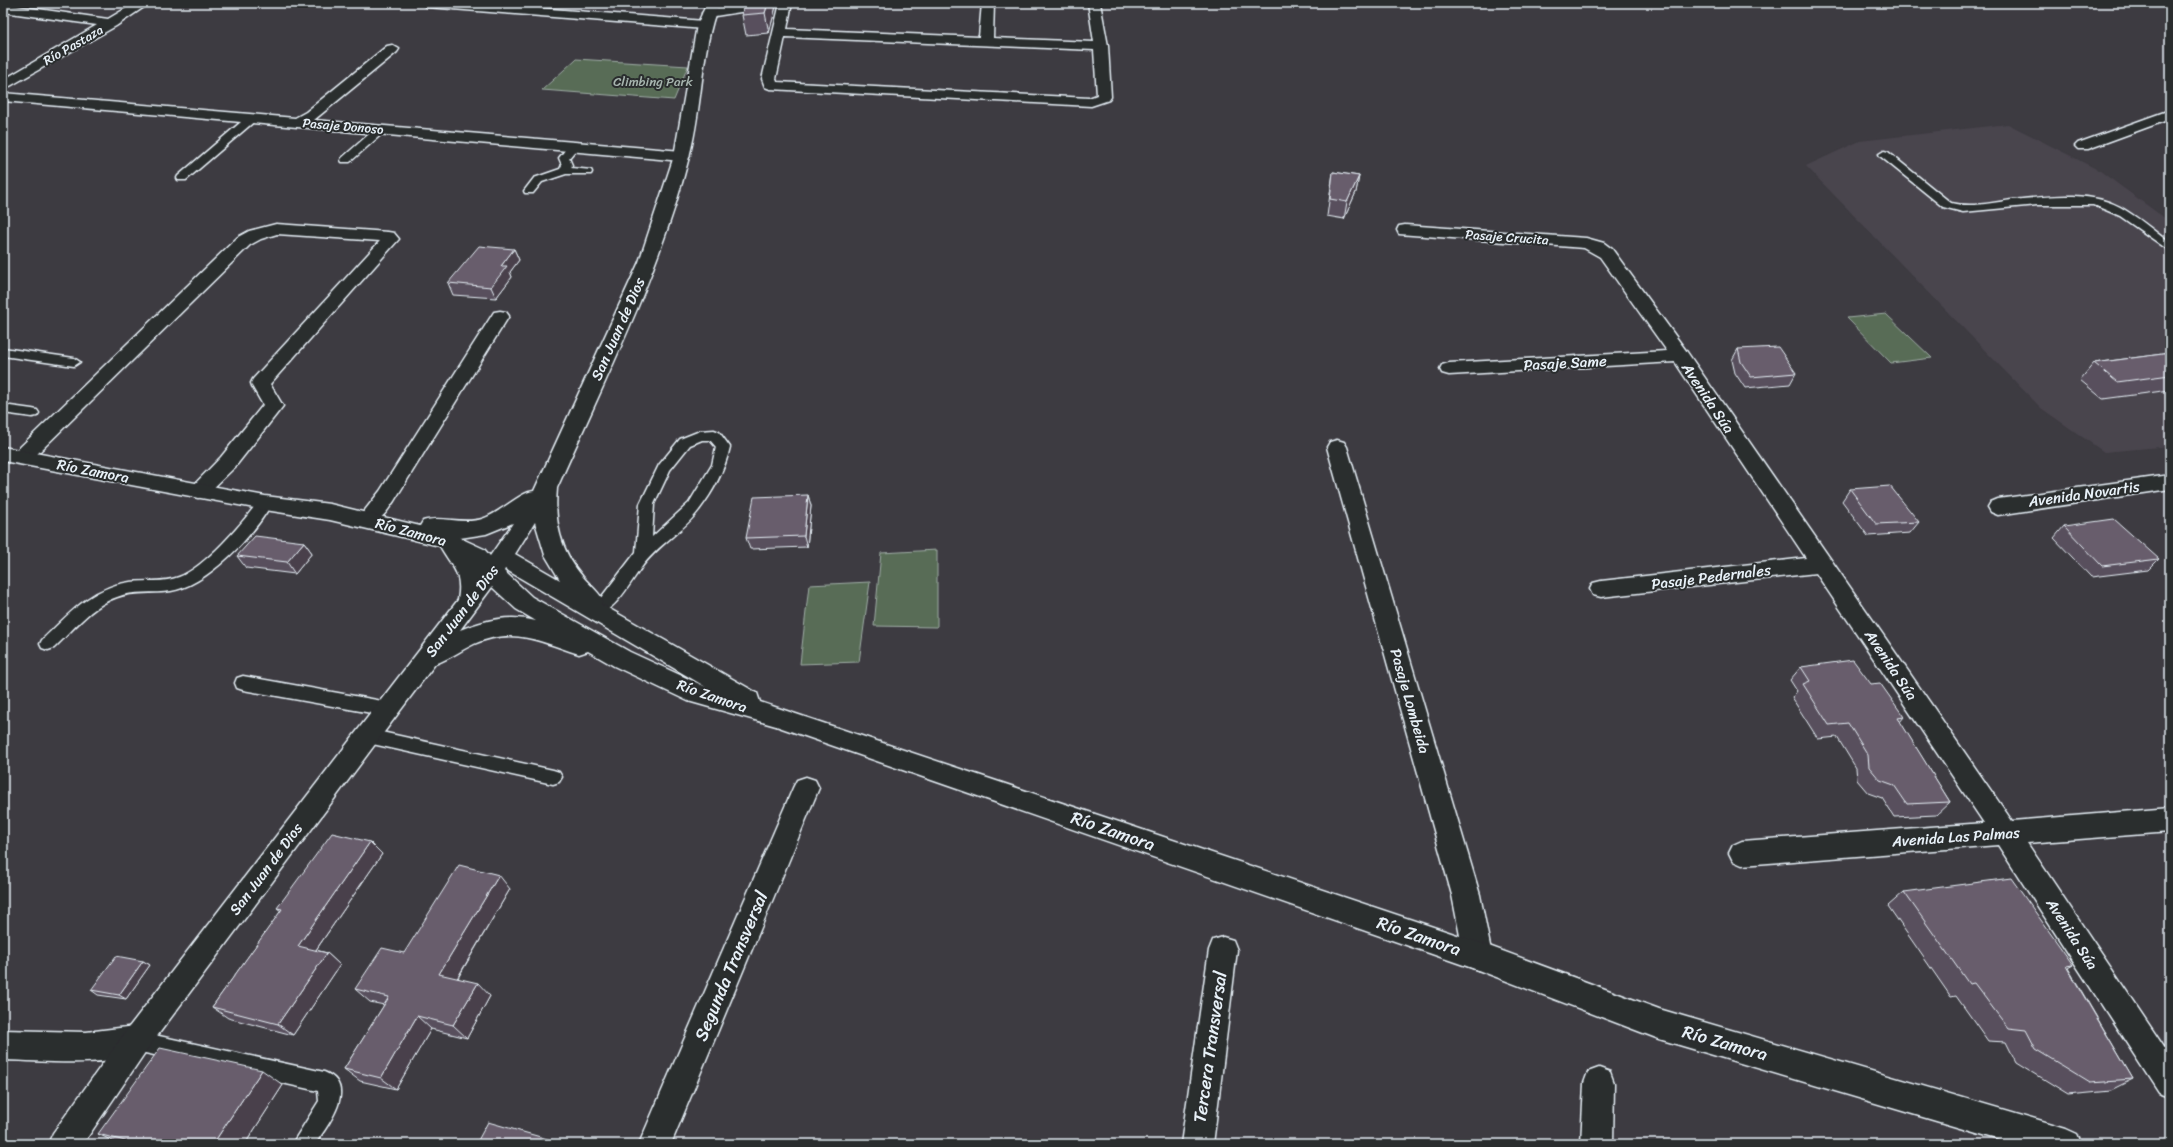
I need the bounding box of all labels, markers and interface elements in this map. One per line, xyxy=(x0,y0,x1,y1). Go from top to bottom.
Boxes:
street label: Río Pastaza xyxy=(38,18,108,72)
park label: Climbing Park xyxy=(613,70,693,93)
street label: Pasaje Donoso xyxy=(302,111,385,141)
street label: Pasaje Crucita xyxy=(1465,223,1550,251)
street label: San Juan de Dios xyxy=(584,273,652,385)
street label: Pasaje Same xyxy=(1523,348,1608,378)
street label: Avenida Súa xyxy=(1674,356,1742,439)
street label: Río Zamora xyxy=(55,451,132,491)
street label: Avenida Novartis xyxy=(2026,473,2141,515)
street label: Río Zamora xyxy=(372,510,450,554)
street label: Pasaje Pedernales xyxy=(1650,557,1772,597)
street label: San Juan de Dios xyxy=(418,559,506,663)
street label: Avenida Súa xyxy=(1857,623,1925,706)
street label: Pasaje Lombeida xyxy=(1383,645,1438,757)
street label: Río Zamora xyxy=(673,672,751,720)
street label: Río Zamora xyxy=(1066,802,1160,860)
street label: San Juan de Dios xyxy=(222,817,310,921)
street label: Avenida Las Palmas xyxy=(1890,820,2021,854)
street label: Segunda Transversal xyxy=(685,885,777,1046)
street label: Avenida Súa xyxy=(2038,892,2105,975)
street label: Río Zamora xyxy=(1372,907,1466,965)
street label: Tercera Transversal xyxy=(1184,968,1237,1125)
street label: Río Zamora xyxy=(1679,1016,1771,1070)

